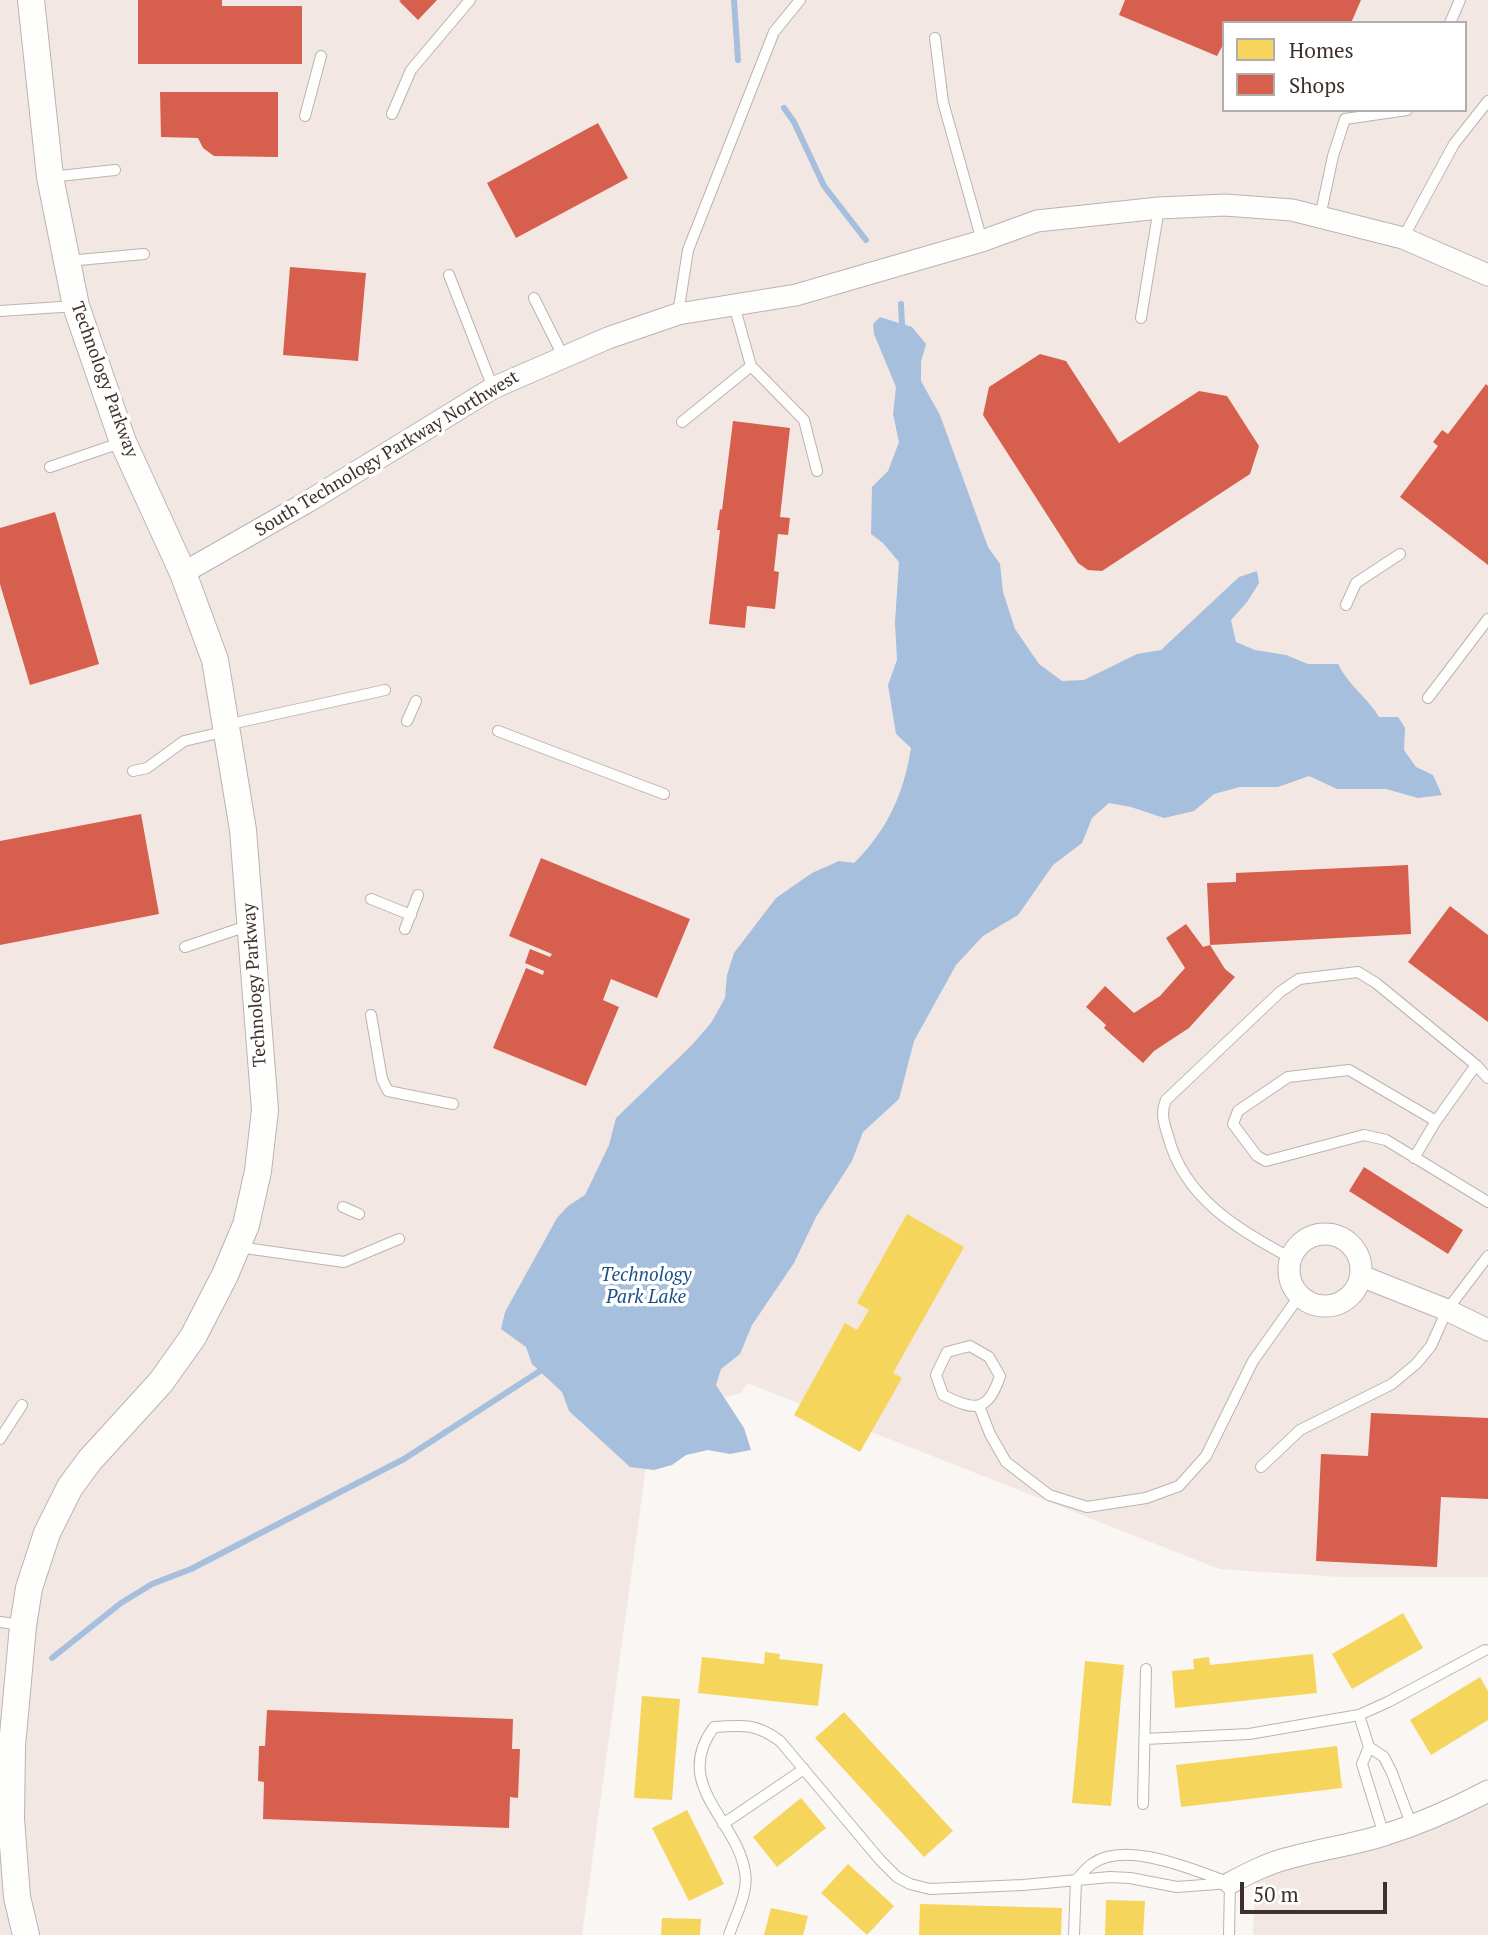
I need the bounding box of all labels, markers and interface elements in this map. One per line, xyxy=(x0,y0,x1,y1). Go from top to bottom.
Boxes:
legend xyxy=(1222,21,1467,112)
text: Homes xyxy=(1289,36,1354,64)
text: Shops xyxy=(1289,71,1345,99)
street label: Technology Parkway xyxy=(66,299,142,461)
street label: South Technology Parkway Northwest xyxy=(251,366,523,542)
street label: Technology Parkway xyxy=(238,902,272,1068)
water label: Technology Park Lake xyxy=(600,1265,692,1309)
scale bar xyxy=(1243,1868,1390,1912)
text: 50 m xyxy=(1253,1880,1299,1908)

